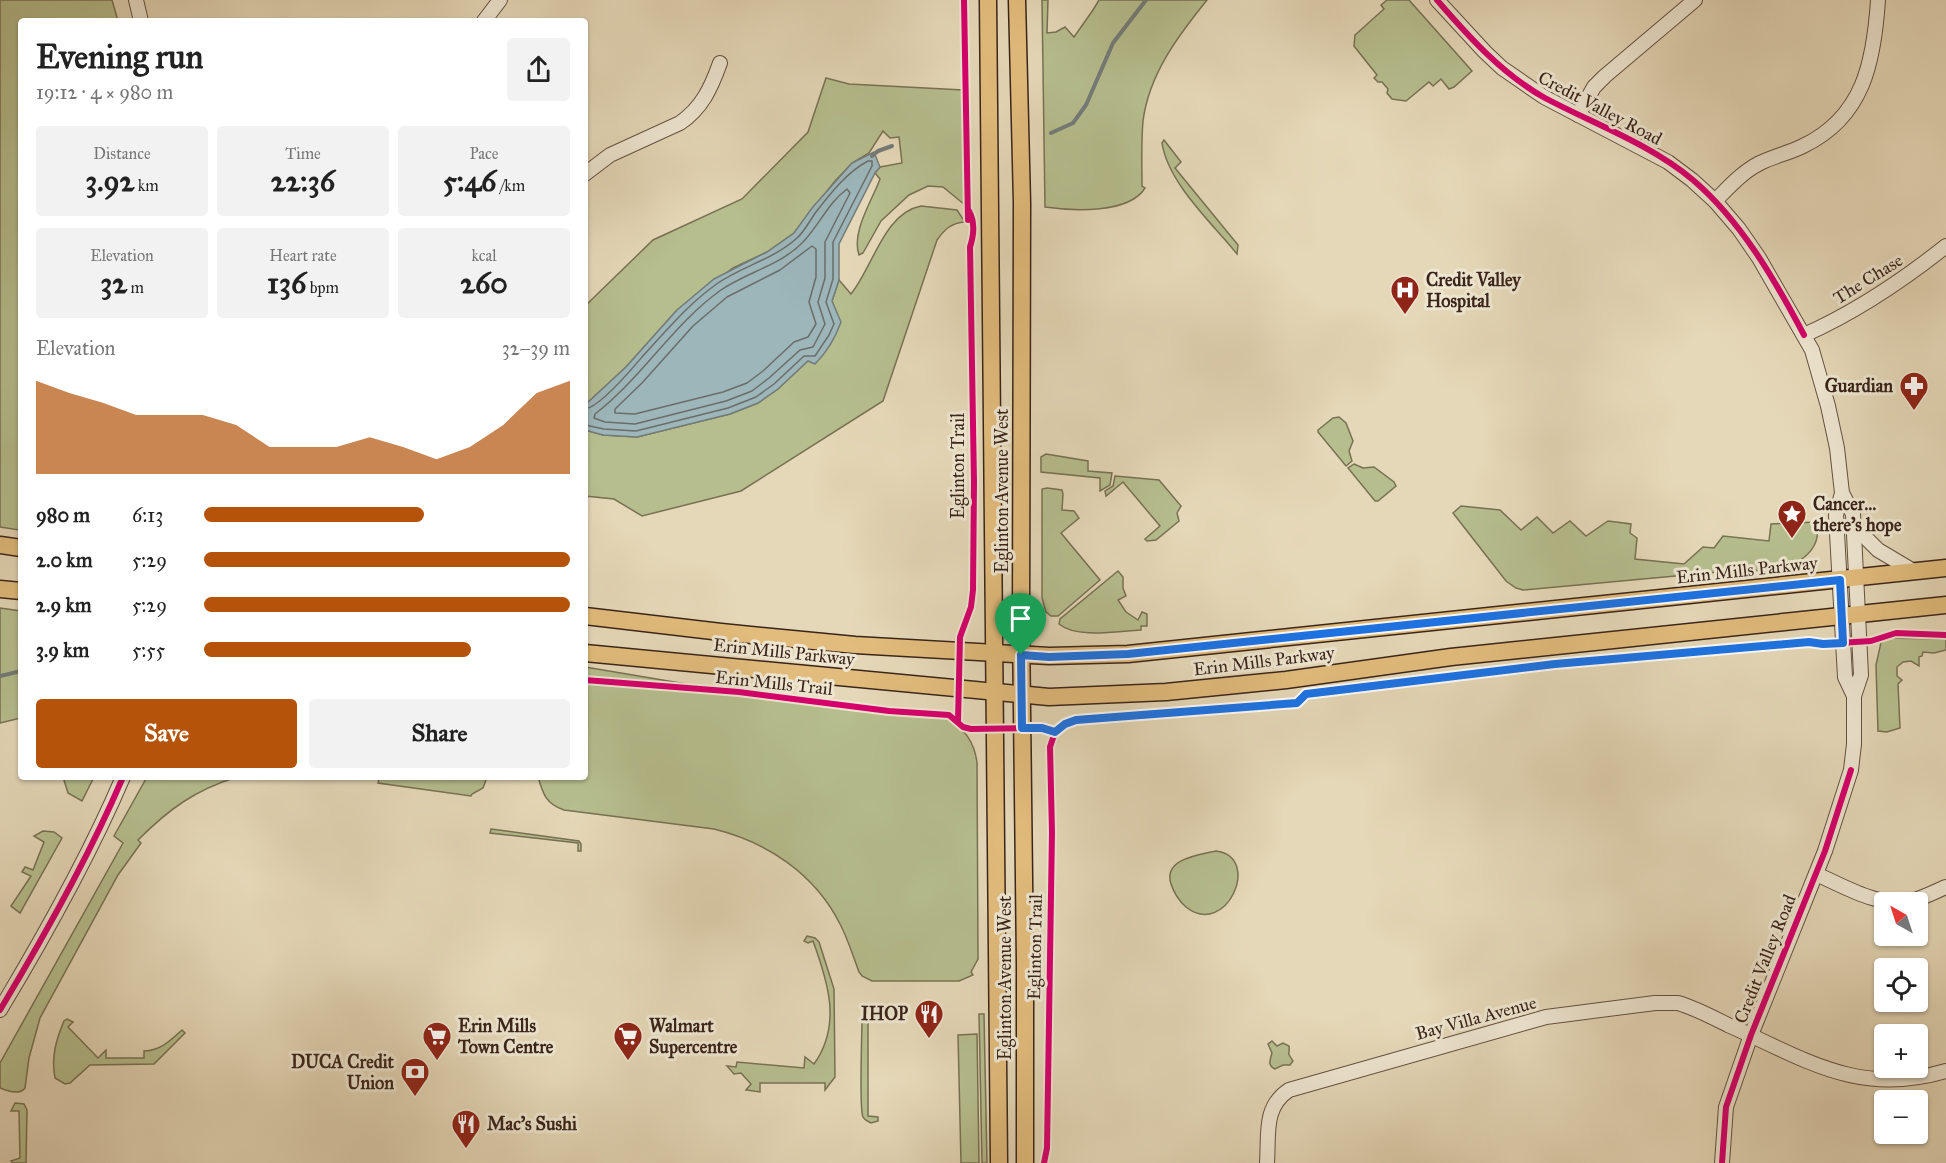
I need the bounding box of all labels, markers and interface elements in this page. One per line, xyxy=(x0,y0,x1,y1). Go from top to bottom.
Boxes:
text: Evening run xyxy=(36,37,203,77)
button: share xyxy=(507,38,570,101)
street label: Credit Valley Road xyxy=(1534,66,1666,150)
text: 19:12 · 4 × 980 m xyxy=(36,80,173,104)
text: Distance xyxy=(93,144,151,163)
text: Time xyxy=(285,144,321,163)
text: Pace xyxy=(469,144,499,163)
text: 3.92 xyxy=(85,163,134,199)
text: 22:36 xyxy=(271,163,335,199)
text: 5:46 xyxy=(443,163,496,199)
text: km xyxy=(134,176,159,195)
text: /km xyxy=(496,176,525,195)
text: Elevation xyxy=(90,246,154,265)
text: Heart rate xyxy=(269,246,337,265)
text: kcal xyxy=(471,246,497,265)
street label: The Chase xyxy=(1829,249,1907,309)
text: 32 xyxy=(100,265,127,301)
text: 136 xyxy=(267,265,306,301)
text: 260 xyxy=(460,265,508,301)
place label: Credit Valley Hospital xyxy=(1426,269,1522,313)
hospital icon: Credit Valley Hospital xyxy=(1389,274,1421,316)
text: m xyxy=(127,278,144,297)
text: bpm xyxy=(306,278,339,297)
text: Elevation xyxy=(36,336,115,360)
text: 32–39 m xyxy=(502,336,570,360)
pharmacy icon: Guardian xyxy=(1898,370,1930,412)
place label: Guardian xyxy=(1825,375,1893,397)
street label: Eglinton Avenue West xyxy=(991,408,1014,573)
street label: Eglinton Trail xyxy=(947,413,970,519)
place label: Cancer… there’s hope xyxy=(1812,493,1902,537)
place icon: Cancer… there’s hope xyxy=(1776,498,1808,540)
text: 980 m xyxy=(36,503,90,527)
text: 6:13 xyxy=(132,503,163,527)
text: 2.0 km xyxy=(36,548,92,572)
text: 5:29 xyxy=(132,548,167,572)
street label: Erin Mills Parkway xyxy=(1675,552,1819,588)
text: 2.9 km xyxy=(36,593,92,617)
text: 5:29 xyxy=(132,593,167,617)
pin xyxy=(995,593,1046,655)
icon: arrive xyxy=(1004,602,1037,635)
street label: Erin Mills Parkway xyxy=(712,634,856,670)
text: 3.9 km xyxy=(36,638,89,662)
text: 5:55 xyxy=(132,638,165,662)
street label: Erin Mills Parkway xyxy=(1192,641,1336,681)
street label: Erin Mills Trail xyxy=(714,666,834,700)
button: Save xyxy=(36,699,297,768)
button: Share xyxy=(309,699,570,768)
street label: Credit Valley Road xyxy=(1729,891,1801,1027)
north arrow xyxy=(1874,892,1928,946)
map controls xyxy=(1874,892,1928,1144)
street label: Eglinton Trail xyxy=(1023,894,1048,1000)
street label: Eglinton Avenue West xyxy=(994,895,1017,1060)
button: locate xyxy=(1874,958,1928,1012)
street label: Bay Villa Avenue xyxy=(1413,991,1539,1045)
restaurant icon: IHOP xyxy=(913,998,945,1040)
place label: IHOP xyxy=(861,1003,909,1025)
place label: Erin Mills Town Centre xyxy=(457,1015,554,1058)
place label: Walmart Supercentre xyxy=(649,1015,738,1059)
supermarket icon: Erin Mills Town Centre xyxy=(421,1020,453,1062)
supermarket icon: Walmart Supercentre xyxy=(612,1020,644,1062)
button: + xyxy=(1874,1024,1928,1078)
place label: DUCA Credit Union xyxy=(291,1051,395,1094)
bank icon: DUCA Credit Union xyxy=(399,1056,431,1098)
button: − xyxy=(1874,1090,1928,1144)
restaurant icon: Mac’s Sushi xyxy=(450,1108,482,1150)
place label: Mac’s Sushi xyxy=(487,1113,578,1135)

